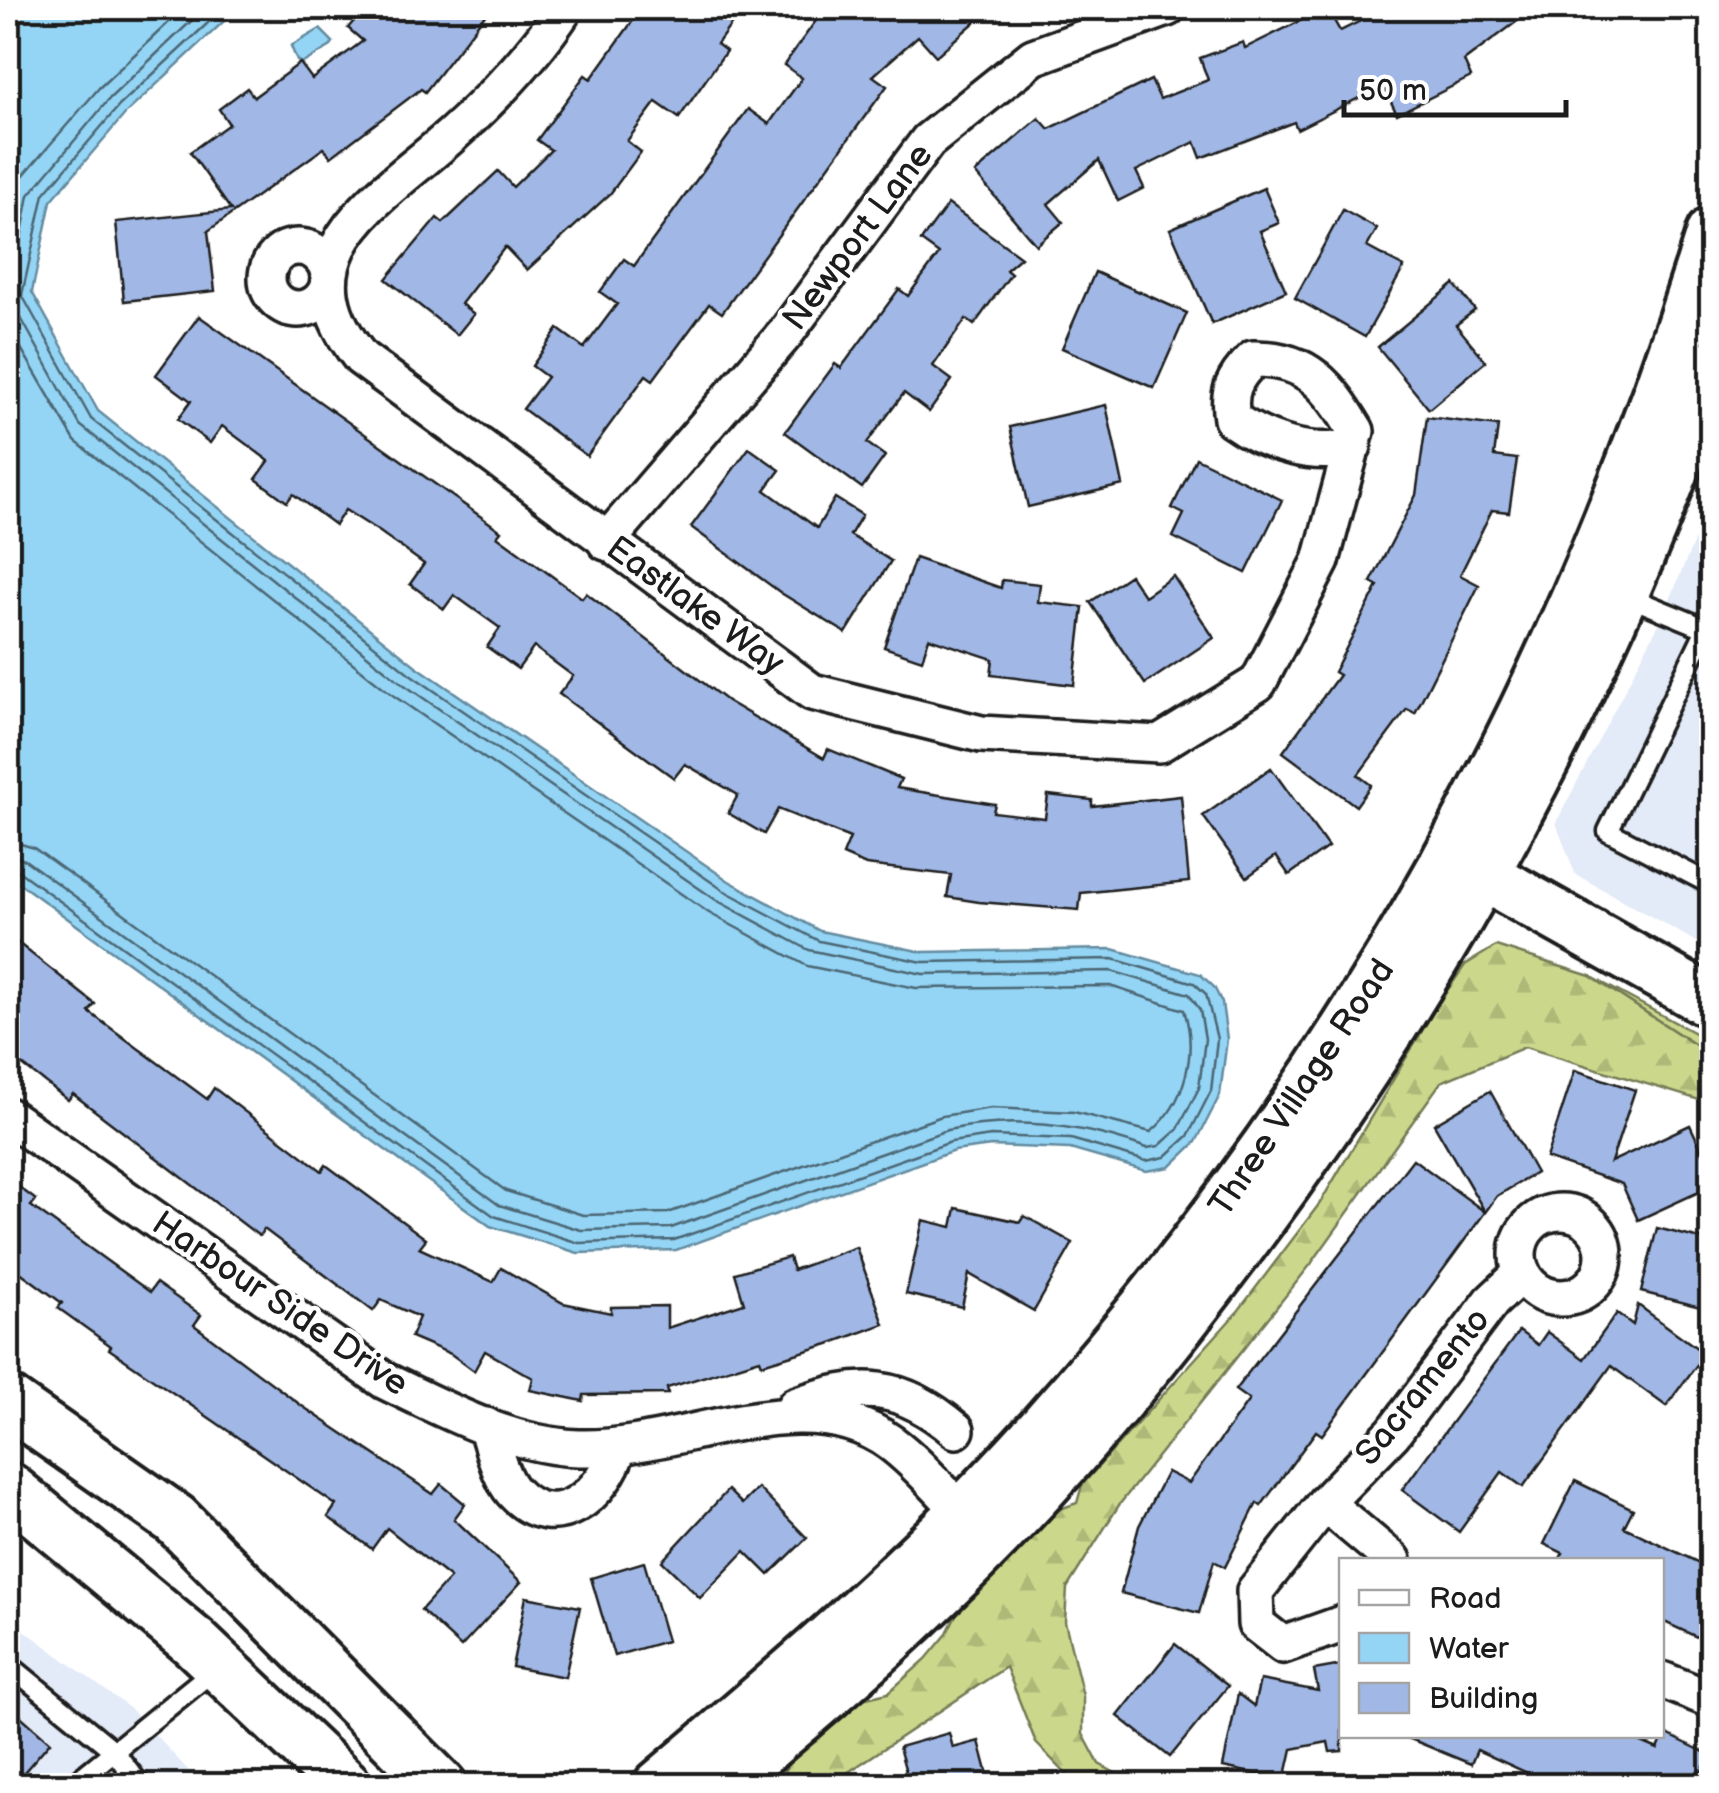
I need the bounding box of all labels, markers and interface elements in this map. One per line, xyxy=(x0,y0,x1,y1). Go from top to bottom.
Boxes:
scale bar xyxy=(1344,55,1566,117)
text: 50 m xyxy=(1359,73,1427,109)
street label: Newport Lane xyxy=(774,135,942,339)
street label: Eastlake Way xyxy=(598,527,792,685)
street label: Three Village Road xyxy=(1200,951,1404,1225)
street label: Harbour Side Drive xyxy=(144,1202,416,1406)
street label: Sacramento xyxy=(1346,1299,1500,1475)
legend xyxy=(1339,1558,1664,1738)
text: Road xyxy=(1429,1581,1502,1617)
text: Water xyxy=(1429,1631,1510,1667)
text: Building xyxy=(1429,1681,1538,1717)

